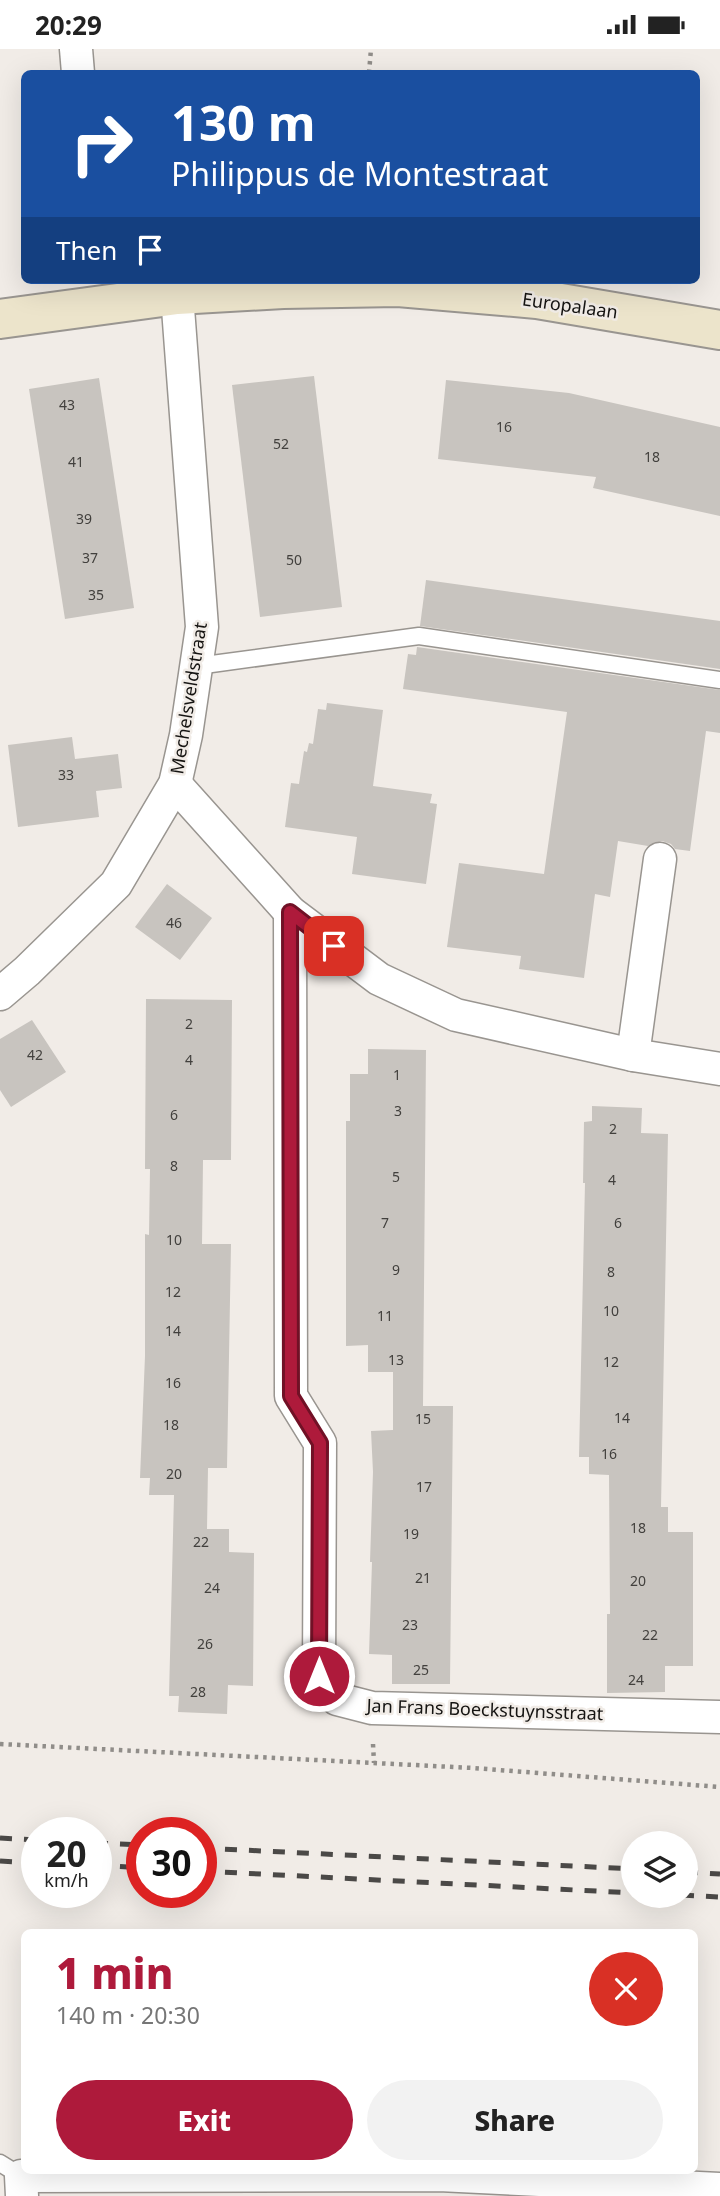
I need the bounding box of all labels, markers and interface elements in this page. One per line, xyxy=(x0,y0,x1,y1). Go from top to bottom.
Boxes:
text: 20:29 xyxy=(35,7,102,43)
text: 130 m xyxy=(171,89,316,155)
icon: right xyxy=(56,98,147,189)
text: Philippus de Montestraat xyxy=(171,152,548,195)
icon: arrive xyxy=(131,231,169,269)
text: Then xyxy=(56,232,117,268)
street label: Europalaan xyxy=(521,286,619,324)
house number: 43 xyxy=(59,395,75,414)
house number: 16 xyxy=(496,417,512,436)
house number: 52 xyxy=(273,434,289,453)
house number: 18 xyxy=(644,447,660,466)
house number: 41 xyxy=(68,452,84,471)
house number: 39 xyxy=(76,509,92,528)
house number: 37 xyxy=(82,548,98,567)
house number: 50 xyxy=(286,550,302,569)
house number: 35 xyxy=(88,585,104,604)
street label: Mechelsveldstraat xyxy=(164,620,212,776)
house number: 33 xyxy=(58,765,74,784)
house number: 46 xyxy=(166,913,182,932)
pin xyxy=(304,916,364,976)
icon: arrive xyxy=(315,927,353,965)
house number: 2 xyxy=(185,1014,193,1033)
house number: 42 xyxy=(27,1045,43,1064)
house number: 4 xyxy=(185,1050,193,1069)
house number: 1 xyxy=(393,1065,401,1084)
house number: 3 xyxy=(394,1101,402,1120)
house number: 6 xyxy=(170,1105,178,1124)
house number: 2 xyxy=(609,1119,617,1138)
house number: 8 xyxy=(170,1156,178,1175)
house number: 5 xyxy=(392,1167,400,1186)
house number: 4 xyxy=(608,1170,616,1189)
house number: 7 xyxy=(381,1213,389,1232)
house number: 6 xyxy=(614,1213,622,1232)
house number: 10 xyxy=(166,1230,182,1249)
house number: 9 xyxy=(392,1260,400,1279)
house number: 8 xyxy=(607,1262,615,1281)
house number: 12 xyxy=(165,1282,181,1301)
house number: 10 xyxy=(603,1301,619,1320)
house number: 11 xyxy=(377,1306,393,1325)
house number: 14 xyxy=(165,1321,181,1340)
house number: 13 xyxy=(388,1350,404,1369)
house number: 12 xyxy=(603,1352,619,1371)
house number: 16 xyxy=(165,1373,181,1392)
house number: 14 xyxy=(614,1408,630,1427)
house number: 15 xyxy=(415,1409,431,1428)
house number: 18 xyxy=(163,1415,179,1434)
house number: 16 xyxy=(601,1444,617,1463)
house number: 20 xyxy=(166,1464,182,1483)
house number: 17 xyxy=(416,1477,432,1496)
house number: 18 xyxy=(630,1518,646,1537)
house number: 19 xyxy=(403,1524,419,1543)
house number: 22 xyxy=(193,1532,209,1551)
house number: 21 xyxy=(415,1568,431,1587)
house number: 20 xyxy=(630,1571,646,1590)
house number: 24 xyxy=(204,1578,220,1597)
house number: 23 xyxy=(402,1615,418,1634)
house number: 22 xyxy=(642,1625,658,1644)
house number: 26 xyxy=(197,1634,213,1653)
position arrow xyxy=(282,1639,356,1713)
house number: 25 xyxy=(413,1660,429,1679)
house number: 24 xyxy=(628,1670,644,1689)
house number: 28 xyxy=(190,1682,206,1701)
street label: Jan Frans Boeckstuynsstraat xyxy=(364,1693,604,1725)
speed limit sign: 30 xyxy=(126,1817,217,1908)
text: 20 xyxy=(46,1830,87,1877)
map controls xyxy=(621,1831,698,1908)
button: layers xyxy=(621,1831,698,1908)
text: km/h xyxy=(44,1868,89,1892)
text: 1 min xyxy=(56,1944,173,2001)
button: close xyxy=(589,1952,663,2026)
text: 140 m · 20:30 xyxy=(56,1999,200,2031)
button: Exit xyxy=(56,2080,353,2160)
button: Share xyxy=(367,2080,663,2160)

